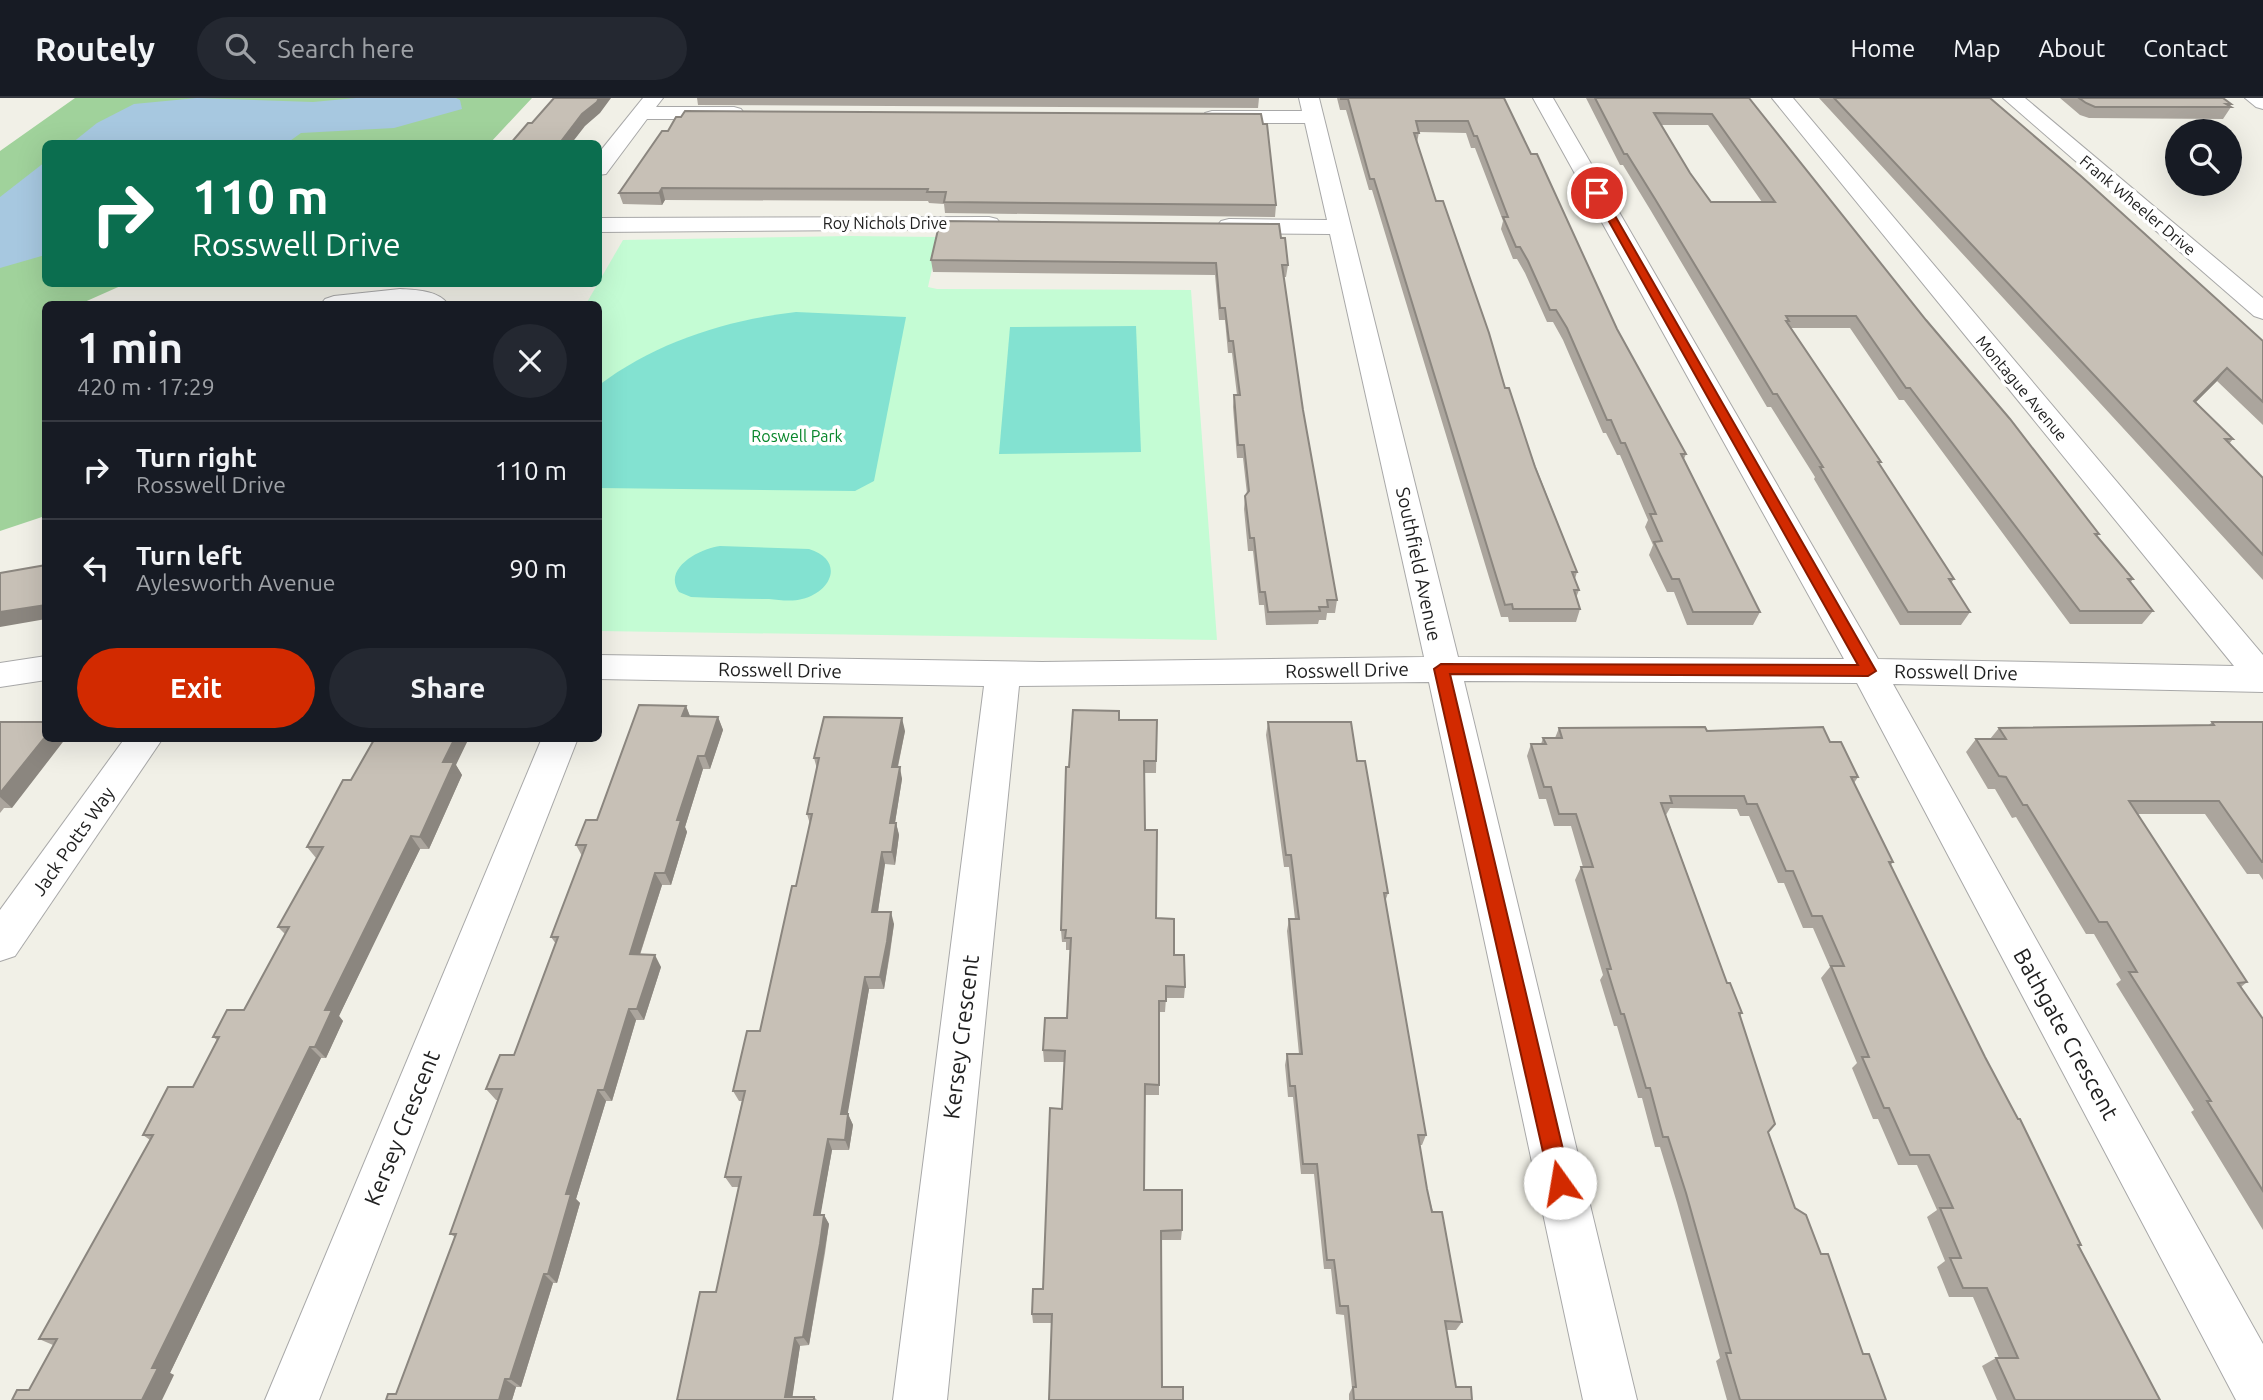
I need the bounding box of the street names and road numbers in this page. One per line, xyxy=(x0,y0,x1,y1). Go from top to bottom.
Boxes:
street label: Frank Wheeler Drive xyxy=(2076,151,2200,259)
street label: Roy Nichols Drive xyxy=(823,214,947,232)
street label: Montague Avenue xyxy=(1973,332,2071,444)
street label: Southfield Avenue xyxy=(1392,485,1446,643)
street label: Rosswell Drive xyxy=(718,658,842,682)
street label: Rosswell Drive xyxy=(1285,658,1409,682)
street label: Rosswell Drive xyxy=(1894,660,2018,684)
street label: Jack Potts Way xyxy=(27,782,119,900)
street label: Bathgate Crescent xyxy=(2009,944,2124,1124)
street label: Kersey Crescent xyxy=(938,953,983,1120)
street label: Kersey Crescent xyxy=(359,1047,444,1209)

